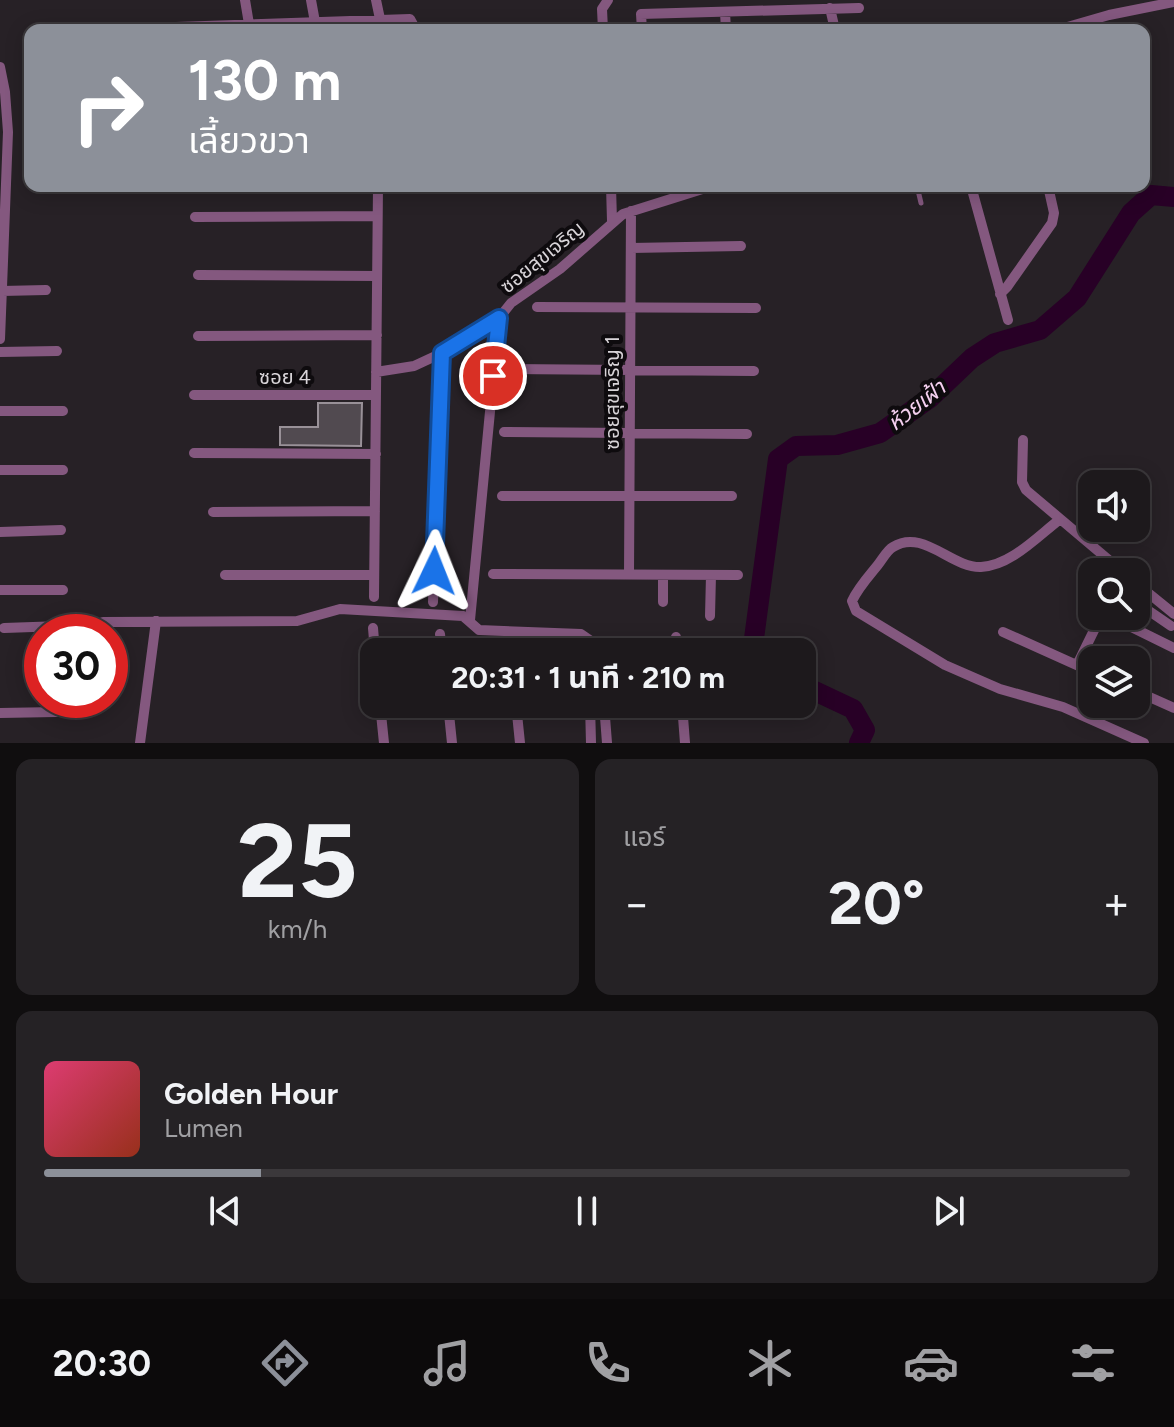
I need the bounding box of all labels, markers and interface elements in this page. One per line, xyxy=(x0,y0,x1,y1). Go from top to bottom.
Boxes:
text: 130 m xyxy=(188,47,341,114)
icon: right xyxy=(56,56,160,160)
text: เลี้ยวขวา xyxy=(188,119,310,162)
street label: ซอยสุขเจริญ xyxy=(495,216,589,298)
street label: ซอยสุขเจริญ 1 xyxy=(600,336,624,450)
pin xyxy=(459,342,527,410)
icon: arrive xyxy=(471,354,515,398)
street label: ซอย 4 xyxy=(259,365,311,389)
water label: ห้วยเฝ้า xyxy=(882,374,952,437)
map controls xyxy=(1078,470,1150,718)
button: sound xyxy=(1078,470,1150,542)
position arrow xyxy=(392,529,476,613)
button: search xyxy=(1078,558,1150,630)
speed limit sign: 30 xyxy=(24,614,128,718)
button: layers xyxy=(1078,646,1150,718)
text: 20:31 · 1 นาที · 210 m xyxy=(451,659,725,696)
text: 25 xyxy=(237,798,358,923)
text: แอร์ xyxy=(623,821,665,853)
text: 20° xyxy=(828,867,925,939)
text: − xyxy=(623,877,650,930)
text: + xyxy=(1103,877,1130,930)
text: km/h xyxy=(268,913,327,945)
text: Golden Hour xyxy=(164,1075,338,1112)
text: Lumen xyxy=(164,1112,243,1144)
icon: previous xyxy=(203,1189,247,1233)
icon: pause xyxy=(565,1189,609,1233)
icon: next xyxy=(927,1189,971,1233)
icon: directions xyxy=(257,1335,313,1391)
icon: music xyxy=(419,1335,475,1391)
icon: phone xyxy=(580,1335,636,1391)
icon: climate xyxy=(742,1335,798,1391)
icon: car xyxy=(903,1335,959,1391)
icon: filters xyxy=(1065,1335,1121,1391)
text: 20:30 xyxy=(53,1342,151,1385)

